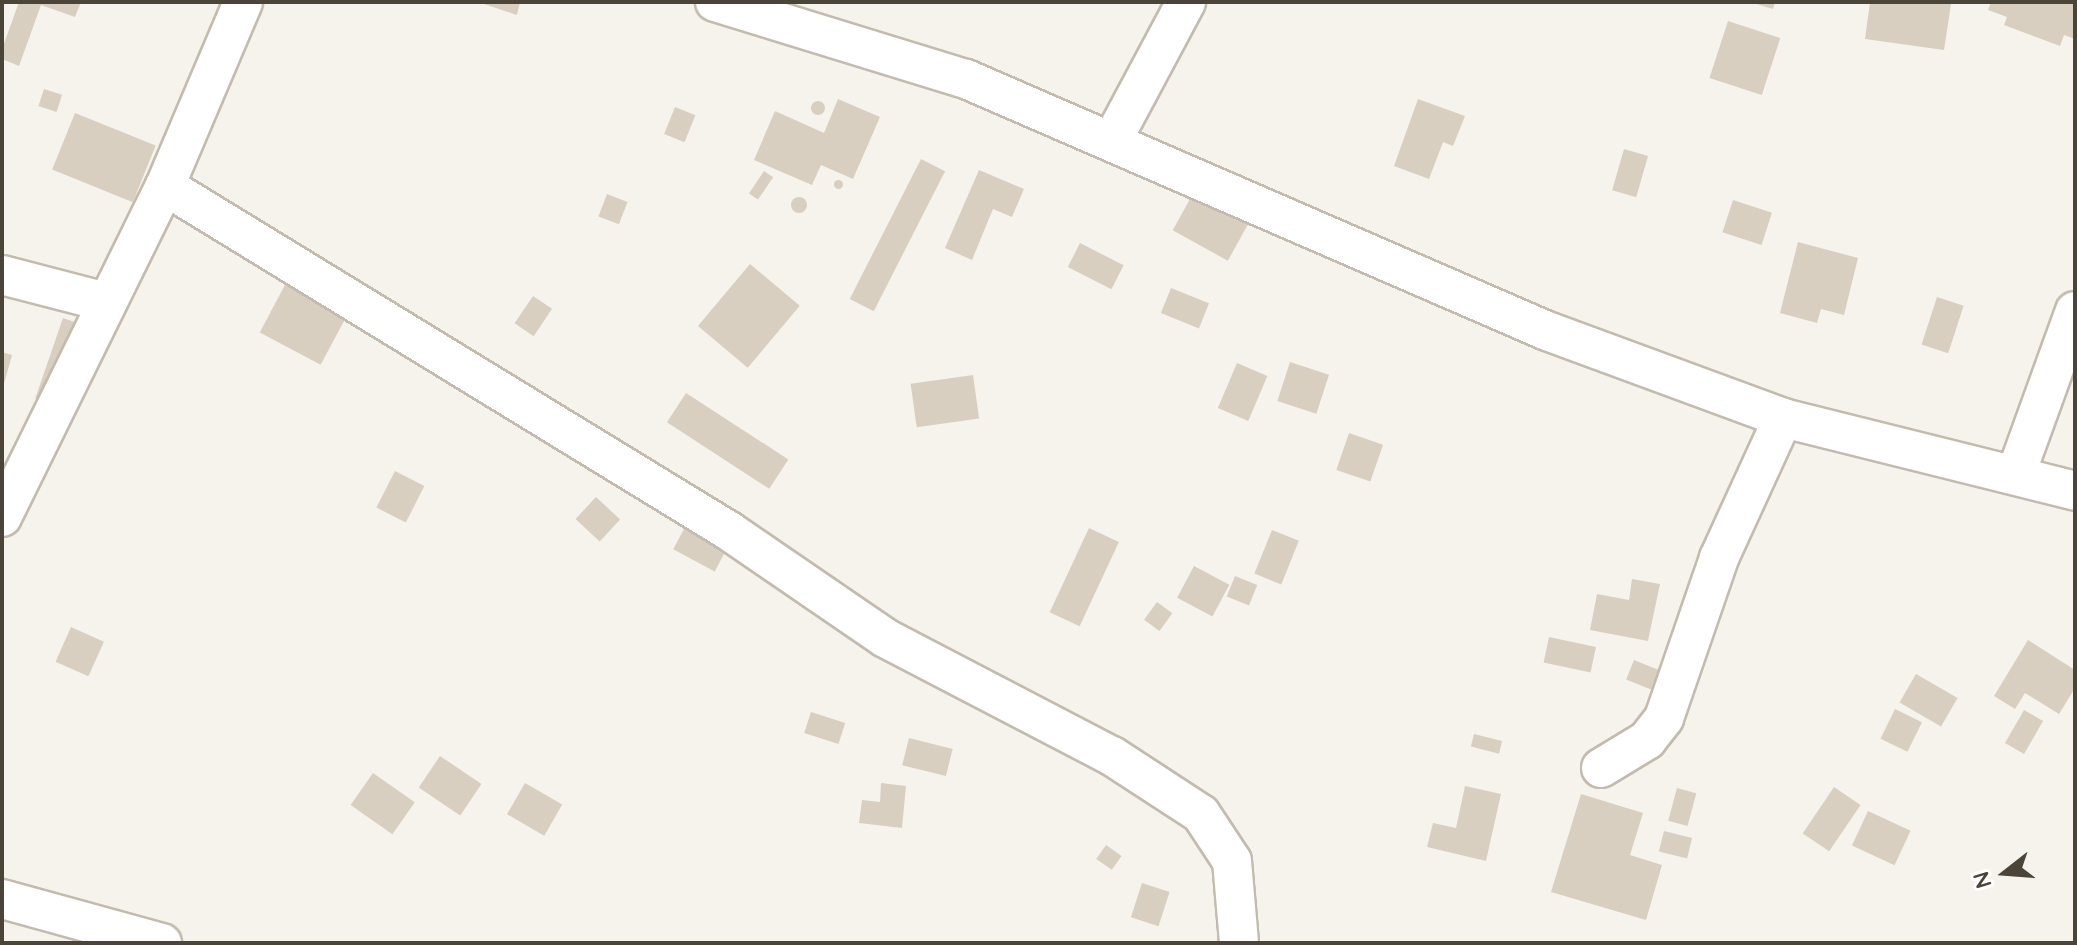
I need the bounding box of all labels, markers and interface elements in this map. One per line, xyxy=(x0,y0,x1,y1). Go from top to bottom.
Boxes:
north arrow xyxy=(1965,833,2045,913)
text: N xyxy=(1966,868,1998,892)

